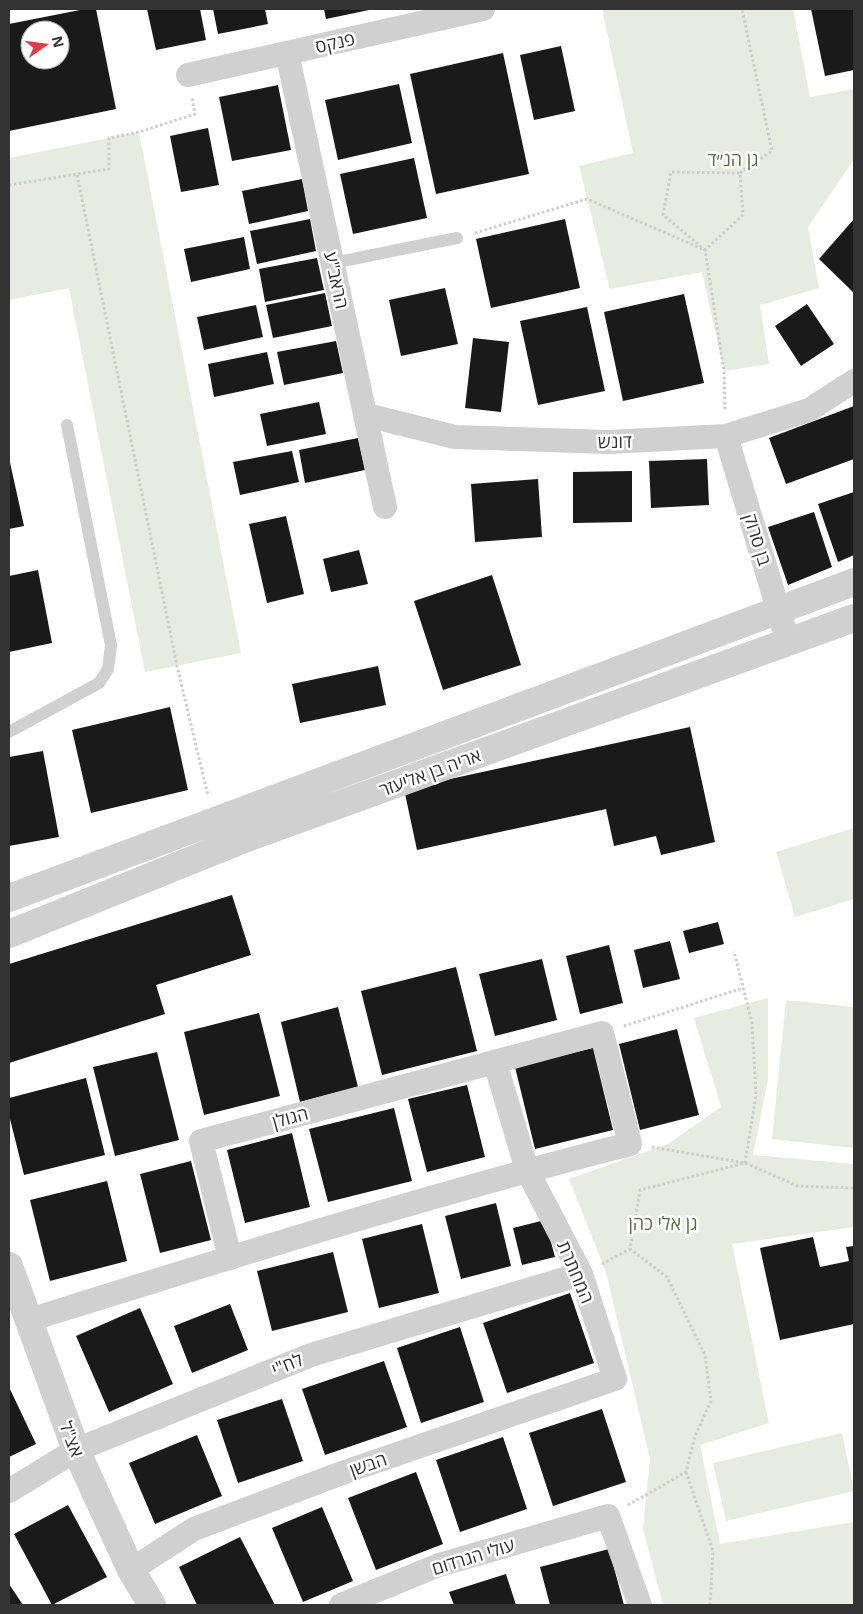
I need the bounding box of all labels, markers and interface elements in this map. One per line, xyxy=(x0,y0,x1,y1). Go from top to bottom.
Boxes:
north arrow xyxy=(20,20,70,70)
street label: פנקס xyxy=(313,26,357,58)
text: N xyxy=(48,34,69,50)
park label: גן הנ״ד xyxy=(707,147,759,171)
street label: הראב"ע xyxy=(319,249,355,311)
street label: דונש xyxy=(598,429,632,453)
street label: בן סרוק xyxy=(739,510,777,569)
street label: אריה בן אליעזר xyxy=(376,743,484,801)
street label: הגולן xyxy=(269,1101,311,1133)
park label: גן אלי כהן xyxy=(628,1211,698,1235)
street label: המחתרת xyxy=(552,1237,600,1307)
street label: לח"י xyxy=(268,1347,306,1381)
street label: אצ"ל xyxy=(54,1418,90,1460)
street label: הבשן xyxy=(346,1446,390,1482)
street label: עולי הגרדום xyxy=(429,1532,518,1580)

